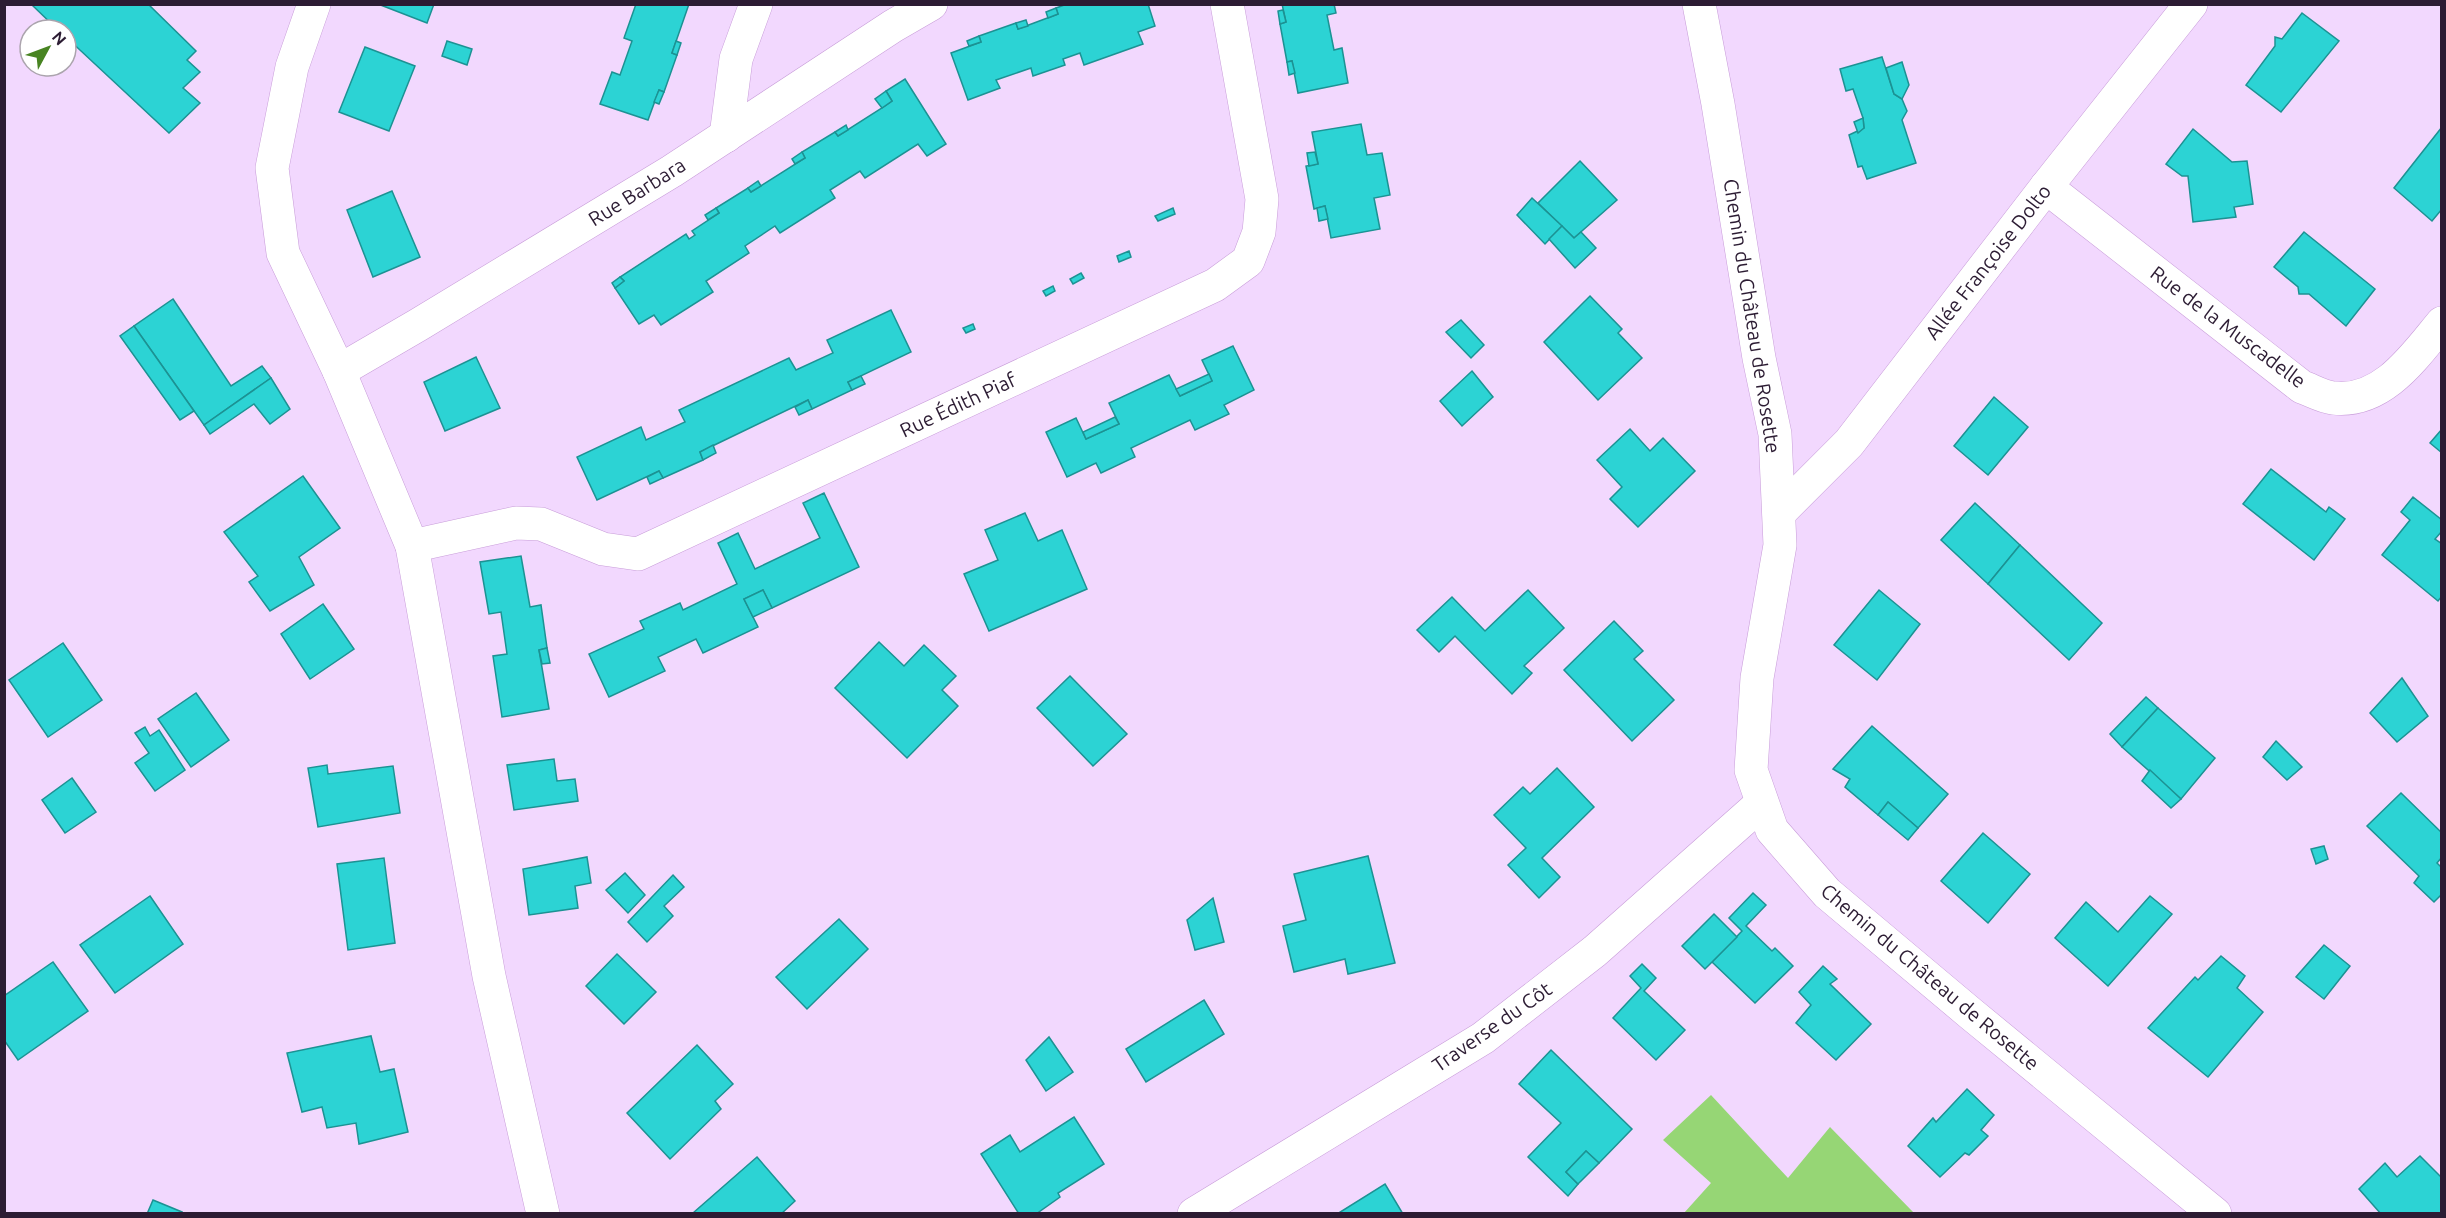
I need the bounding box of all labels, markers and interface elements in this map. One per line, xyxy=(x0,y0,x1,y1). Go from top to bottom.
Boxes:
north arrow xyxy=(18,18,78,78)
text: N xyxy=(49,28,70,49)
street label: Rue Barbara xyxy=(584,153,689,230)
street label: Chemin du Château de Rosette xyxy=(1719,177,1786,455)
street label: Allée Françoise Dolto xyxy=(1920,180,2055,344)
street label: Rue de la Muscadelle xyxy=(2146,261,2310,392)
street label: Rue Édith Piaf xyxy=(896,367,1020,442)
street label: Chemin du Château de Rosette xyxy=(1817,879,2044,1075)
street label: Traverse du Côt xyxy=(1428,977,1556,1076)

